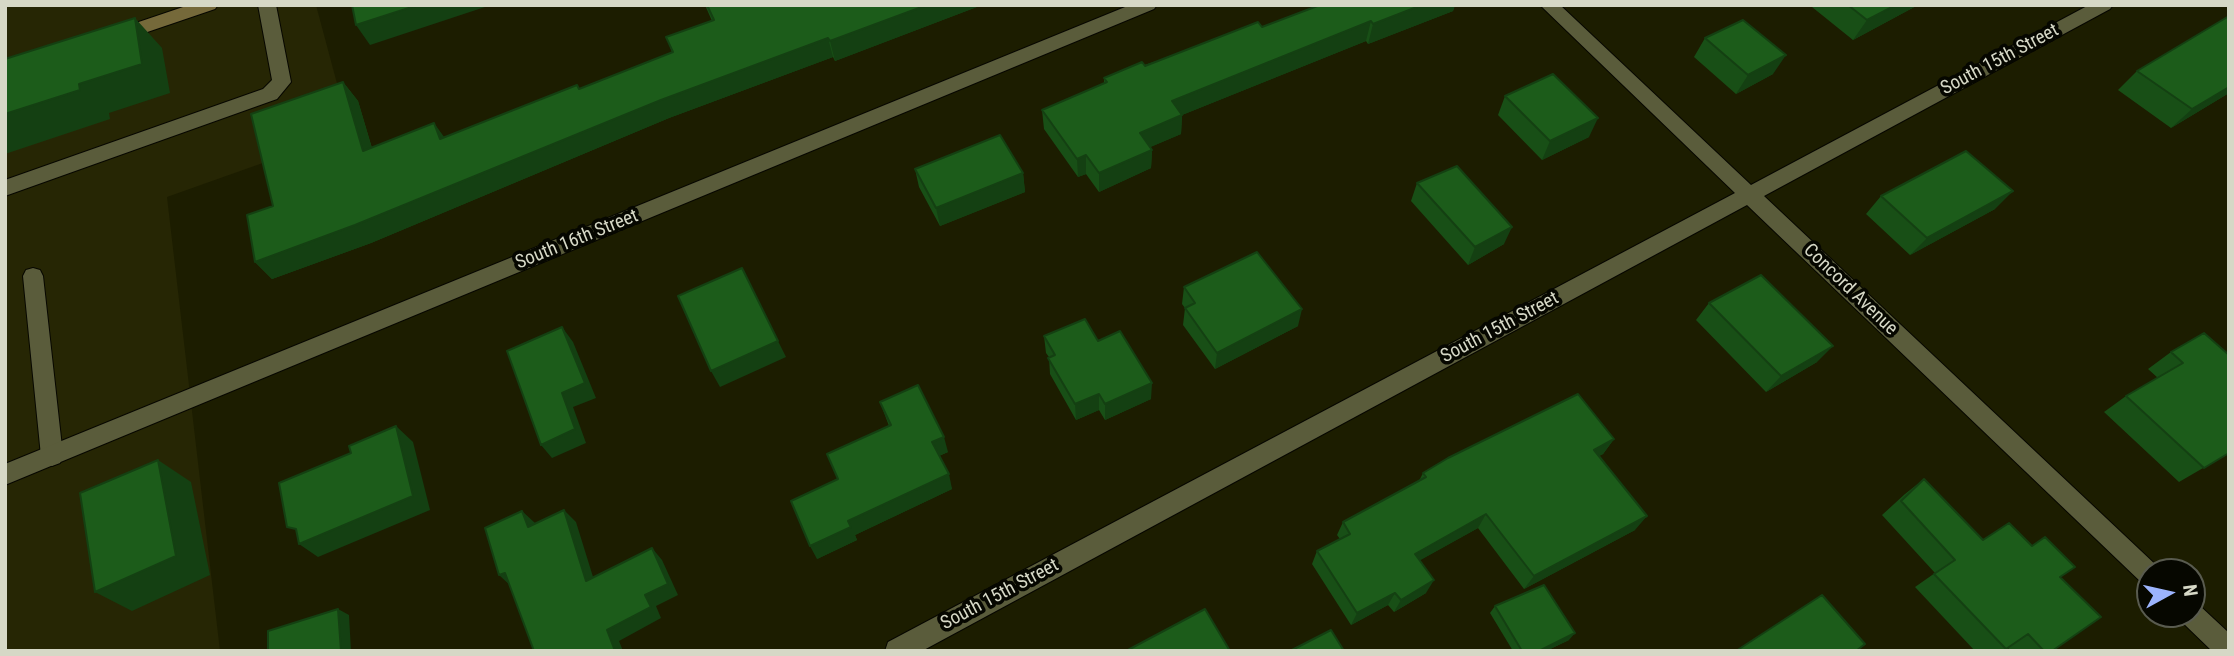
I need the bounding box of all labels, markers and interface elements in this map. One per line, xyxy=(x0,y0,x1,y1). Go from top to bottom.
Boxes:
street label: South 15th Street xyxy=(1937,19,2063,101)
street label: South 16th Street xyxy=(512,205,642,275)
street label: Concord Avenue xyxy=(1798,239,1902,341)
street label: South 15th Street xyxy=(1437,287,1563,369)
street label: South 15th Street xyxy=(937,554,1063,636)
north arrow xyxy=(2136,558,2206,628)
text: N xyxy=(2178,583,2203,598)

